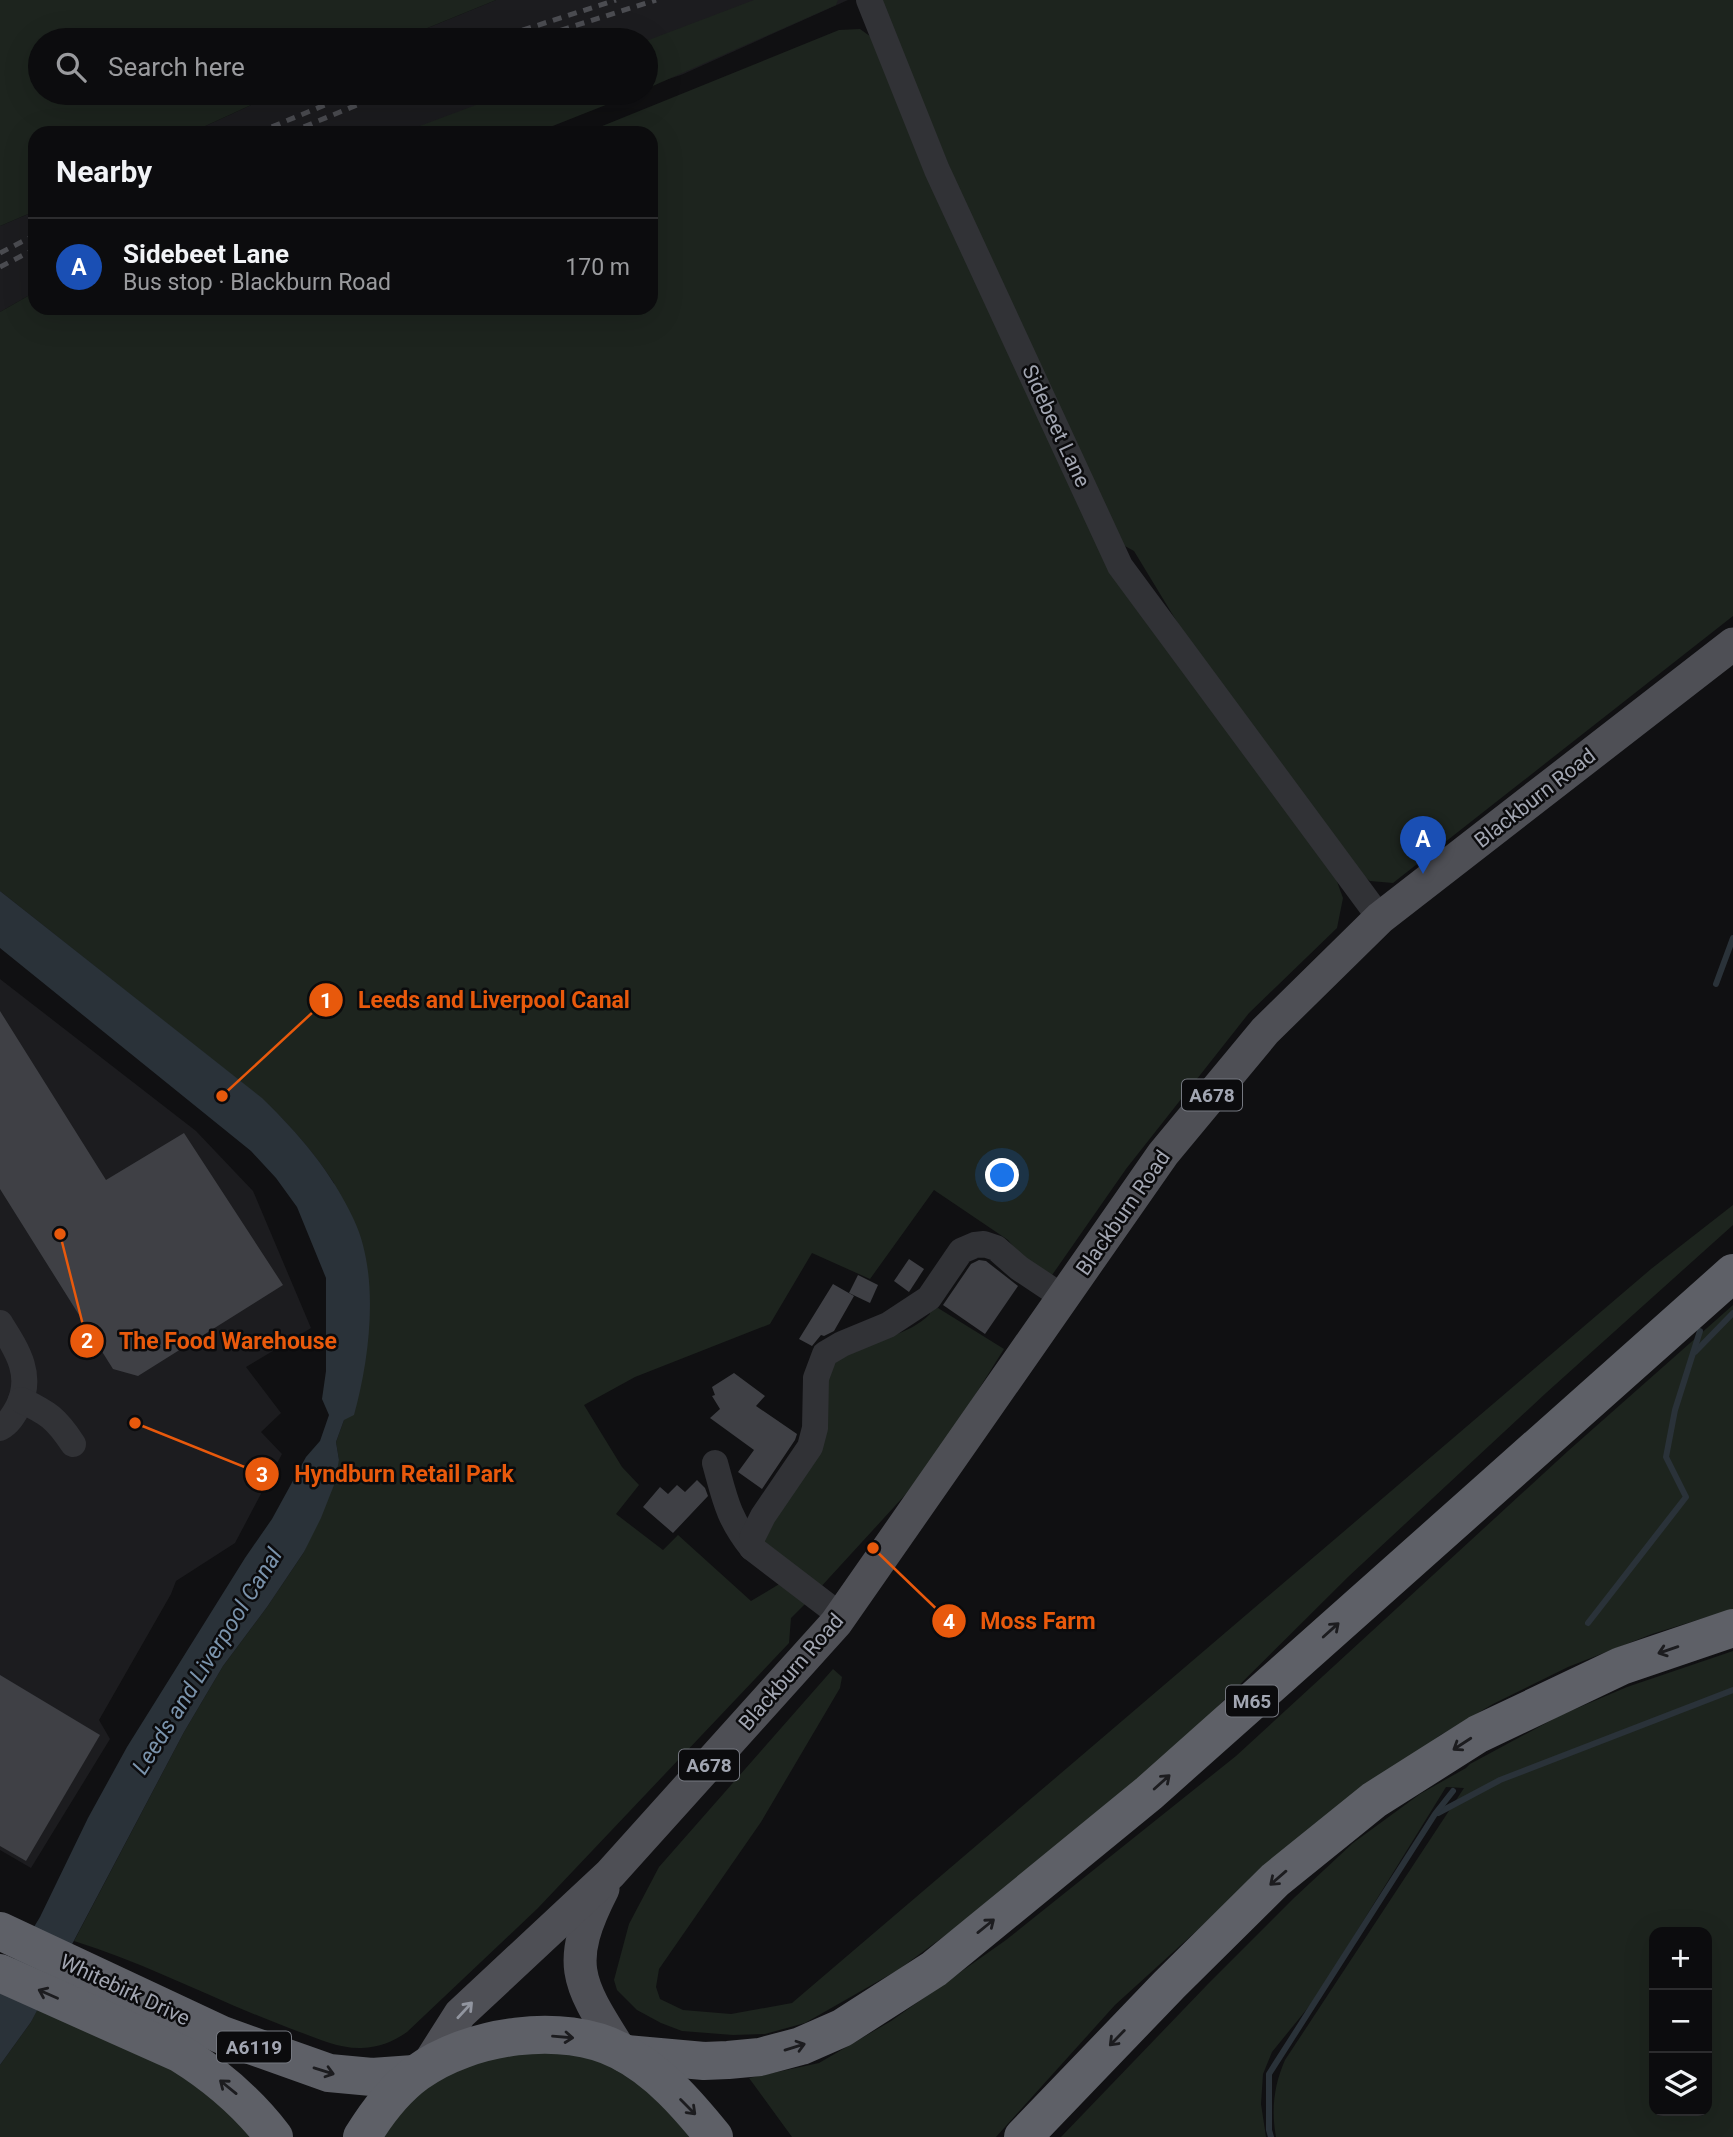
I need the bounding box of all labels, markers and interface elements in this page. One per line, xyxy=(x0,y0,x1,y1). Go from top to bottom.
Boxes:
search box xyxy=(28,28,658,105)
icon: search xyxy=(52,48,90,86)
text: Search here xyxy=(108,52,245,82)
text: Nearby xyxy=(56,154,152,189)
text: Sidebeet Lane xyxy=(123,239,289,269)
text: A xyxy=(71,254,87,281)
text: 170 m xyxy=(565,254,630,281)
text: Bus stop · Blackburn Road xyxy=(123,269,391,296)
street label: Sidebeet Lane xyxy=(1017,361,1095,491)
street label: Blackburn Road xyxy=(1470,743,1600,853)
pin: A xyxy=(1400,816,1446,874)
callout: Leeds and Liverpool Canal xyxy=(309,978,644,1022)
text: Leeds and Liverpool Canal xyxy=(358,987,630,1014)
text: 1 xyxy=(320,989,332,1013)
road number: A678 xyxy=(1182,1079,1242,1110)
street label: Blackburn Road xyxy=(1071,1146,1175,1280)
your location xyxy=(985,1158,1019,1192)
callout: The Food Warehouse xyxy=(70,1319,351,1363)
text: The Food Warehouse xyxy=(119,1328,337,1355)
text: 2 xyxy=(81,1329,93,1353)
callout: Hyndburn Retail Park xyxy=(245,1452,527,1496)
text: Hyndburn Retail Park xyxy=(294,1461,514,1488)
text: 3 xyxy=(256,1463,268,1487)
water label: Leeds and Liverpool Canal xyxy=(127,1543,288,1779)
callout: Moss Farm xyxy=(931,1599,1110,1643)
text: Moss Farm xyxy=(980,1608,1096,1635)
street label: Blackburn Road xyxy=(734,1609,848,1735)
text: 4 xyxy=(943,1610,955,1634)
one-way arrow xyxy=(1322,1622,1340,1638)
one-way arrow xyxy=(1658,1645,1680,1657)
road number: M65 xyxy=(1226,1686,1278,1716)
one-way arrow xyxy=(1453,1737,1472,1751)
road number: A678 xyxy=(679,1750,739,1780)
one-way arrow xyxy=(1152,1774,1170,1790)
one-way arrow xyxy=(1270,1870,1288,1886)
one-way arrow xyxy=(977,1919,995,1934)
map controls xyxy=(1649,1927,1712,2116)
button: + xyxy=(1649,1927,1712,1990)
street label: Whitebirk Drive xyxy=(56,1949,194,2031)
one-way arrow xyxy=(38,1987,60,2000)
button: − xyxy=(1649,1990,1712,2053)
one-way arrow xyxy=(457,2002,474,2019)
one-way arrow xyxy=(1109,2030,1126,2047)
one-way arrow xyxy=(551,2031,574,2044)
road number: A6119 xyxy=(217,2032,291,2062)
one-way arrow xyxy=(784,2040,806,2053)
button: layers xyxy=(1649,2053,1712,2116)
one-way arrow xyxy=(313,2066,335,2079)
one-way arrow xyxy=(219,2080,237,2095)
one-way arrow xyxy=(679,2098,696,2115)

